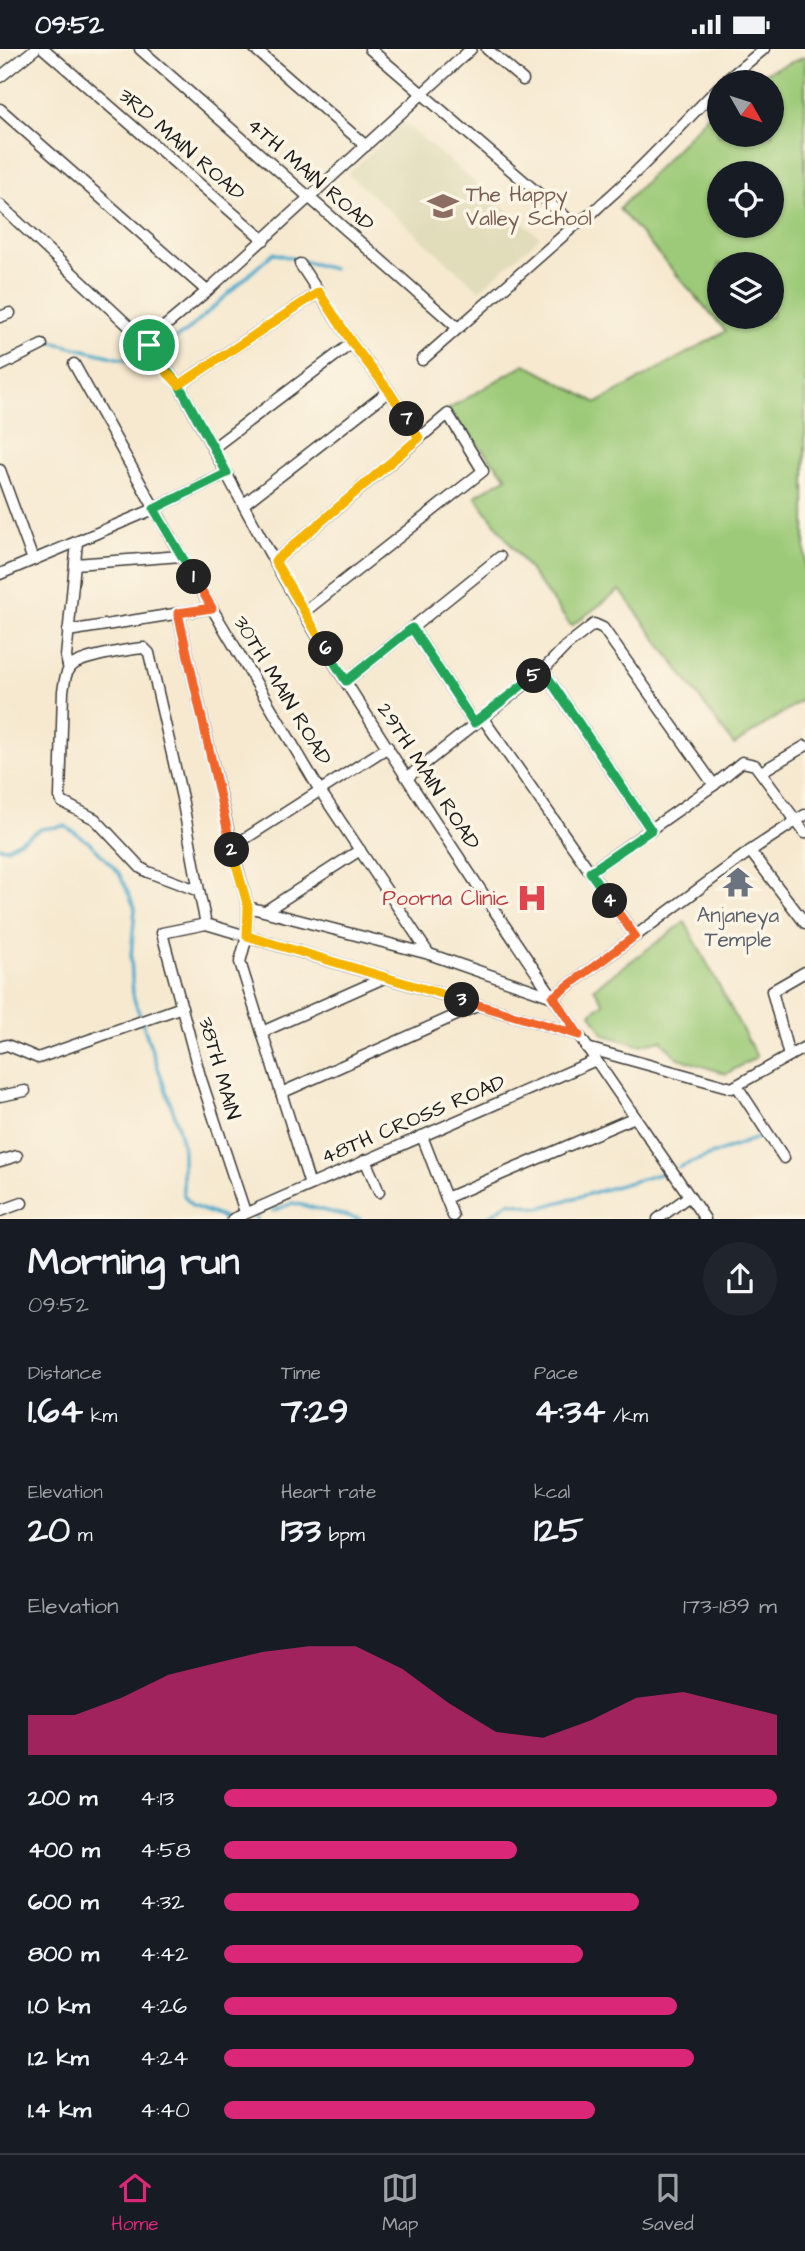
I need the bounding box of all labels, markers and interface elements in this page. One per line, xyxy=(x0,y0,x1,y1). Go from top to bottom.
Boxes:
text: 09:52 xyxy=(35,7,104,43)
north arrow xyxy=(707,70,784,147)
map controls xyxy=(707,70,784,329)
street label: 3RD MAIN ROAD xyxy=(112,81,252,208)
street label: 4TH MAIN ROAD xyxy=(241,111,381,238)
button: locate xyxy=(707,161,784,238)
place label: The Happy Valley School xyxy=(466,180,592,235)
school or university icon: The Happy Valley School xyxy=(426,189,460,223)
button: layers xyxy=(707,252,784,329)
pin xyxy=(119,315,179,375)
icon: arrive xyxy=(130,326,168,364)
pin: 7 xyxy=(390,401,424,437)
text: 7 xyxy=(401,405,412,432)
pin: 1 xyxy=(176,559,212,595)
text: 1 xyxy=(192,563,195,590)
street label: 30TH MAIN ROAD xyxy=(226,610,339,771)
pin: 6 xyxy=(308,631,344,667)
text: 6 xyxy=(320,635,331,662)
pin: 5 xyxy=(516,659,552,693)
text: 5 xyxy=(527,662,540,689)
street label: 29TH MAIN ROAD xyxy=(370,697,487,856)
pin: 2 xyxy=(215,833,250,867)
text: 2 xyxy=(226,836,237,863)
temple icon: Anjaneya Temple xyxy=(721,865,755,899)
hospital icon: Poorna Clinic xyxy=(515,881,549,915)
pin: 4 xyxy=(592,883,628,919)
place label: Poorna Clinic xyxy=(382,884,509,913)
text: 4 xyxy=(603,887,616,914)
place label: Anjaneya Temple xyxy=(697,901,780,955)
pin: 3 xyxy=(444,983,480,1017)
text: 3 xyxy=(457,986,466,1013)
street label: 38TH MAIN xyxy=(191,1013,248,1123)
street label: 48TH CROSS ROAD xyxy=(317,1067,510,1171)
text: Morning run xyxy=(28,1237,240,1289)
button: share xyxy=(703,1242,777,1316)
text: 09:52 xyxy=(28,1289,89,1321)
text: Distance xyxy=(28,1360,102,1387)
text: Time xyxy=(281,1360,321,1387)
text: Pace xyxy=(534,1360,578,1387)
text: 1.64 xyxy=(28,1387,83,1436)
text: 7:29 xyxy=(281,1387,348,1436)
text: 4:34 xyxy=(534,1387,605,1436)
text: km xyxy=(83,1403,117,1430)
text: /km xyxy=(605,1403,648,1430)
text: Elevation xyxy=(28,1479,103,1506)
text: Heart rate xyxy=(281,1479,376,1506)
text: kcal xyxy=(534,1479,570,1506)
text: 20 xyxy=(28,1506,70,1555)
text: 133 xyxy=(281,1506,321,1555)
text: 125 xyxy=(534,1506,583,1555)
text: m xyxy=(70,1522,93,1549)
text: bpm xyxy=(321,1522,365,1549)
text: Elevation xyxy=(28,1590,119,1622)
text: 173–189 m xyxy=(683,1590,777,1622)
text: 200 m xyxy=(28,1782,97,1814)
text: 4:13 xyxy=(140,1782,174,1814)
text: 400 m xyxy=(28,1834,100,1866)
text: 4:58 xyxy=(140,1834,191,1866)
text: 600 m xyxy=(28,1886,99,1918)
text: 4:32 xyxy=(140,1886,184,1918)
text: 800 m xyxy=(28,1938,99,1970)
text: 4:42 xyxy=(140,1938,188,1970)
text: 1.0 km xyxy=(28,1990,90,2022)
text: 4:26 xyxy=(140,1990,187,2022)
text: 1.2 km xyxy=(28,2042,89,2074)
text: 4:24 xyxy=(140,2042,188,2074)
text: 1.4 km xyxy=(28,2094,91,2126)
text: 4:40 xyxy=(140,2094,190,2126)
tab: Home xyxy=(111,2169,159,2238)
tab: Map xyxy=(381,2169,419,2238)
tab: Saved xyxy=(642,2169,694,2238)

